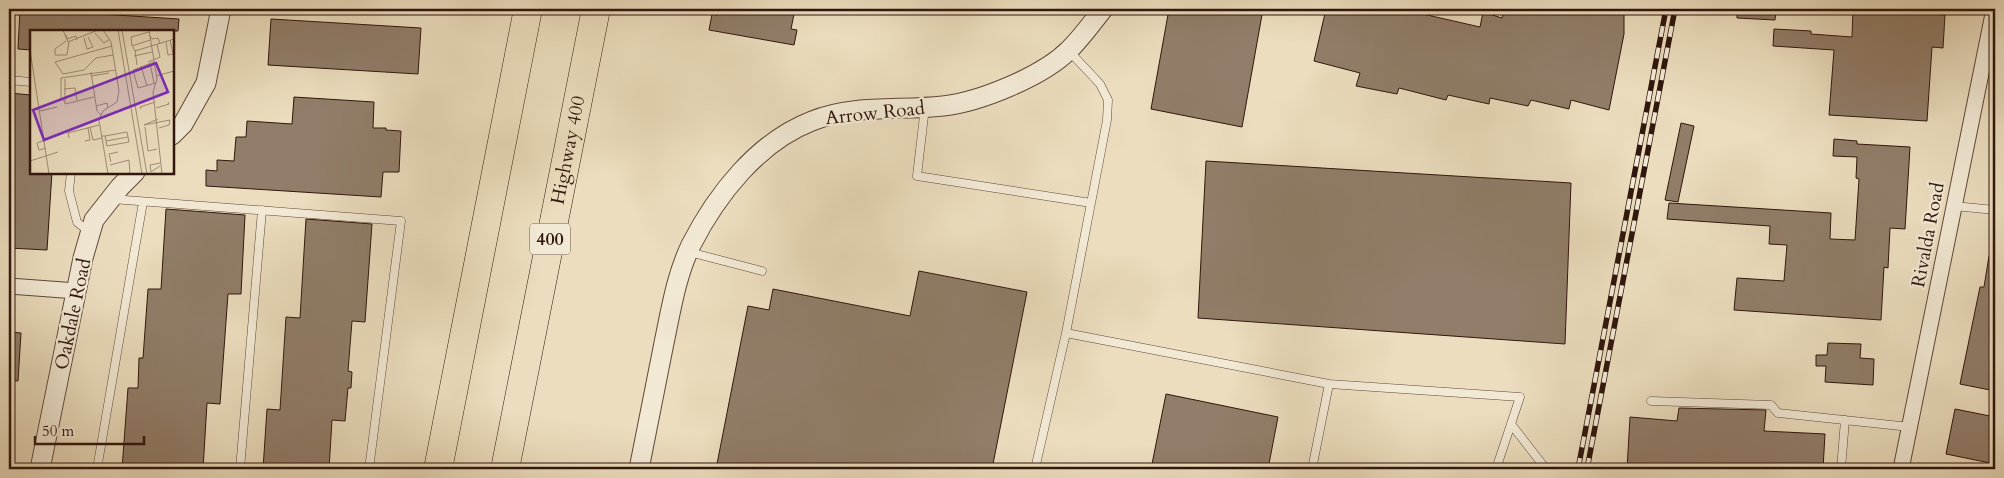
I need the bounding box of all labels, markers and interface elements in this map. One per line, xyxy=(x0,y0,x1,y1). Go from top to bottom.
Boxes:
inset map xyxy=(30,30,174,174)
street label: Highway 400 xyxy=(545,93,592,207)
street label: Arrow Road xyxy=(824,95,926,131)
street label: Rivalda Road xyxy=(1905,180,1951,290)
road number: 400 xyxy=(530,223,570,254)
street label: Oakdale Road xyxy=(48,256,98,372)
scale bar xyxy=(35,413,144,445)
text: 50 m xyxy=(42,421,74,441)

